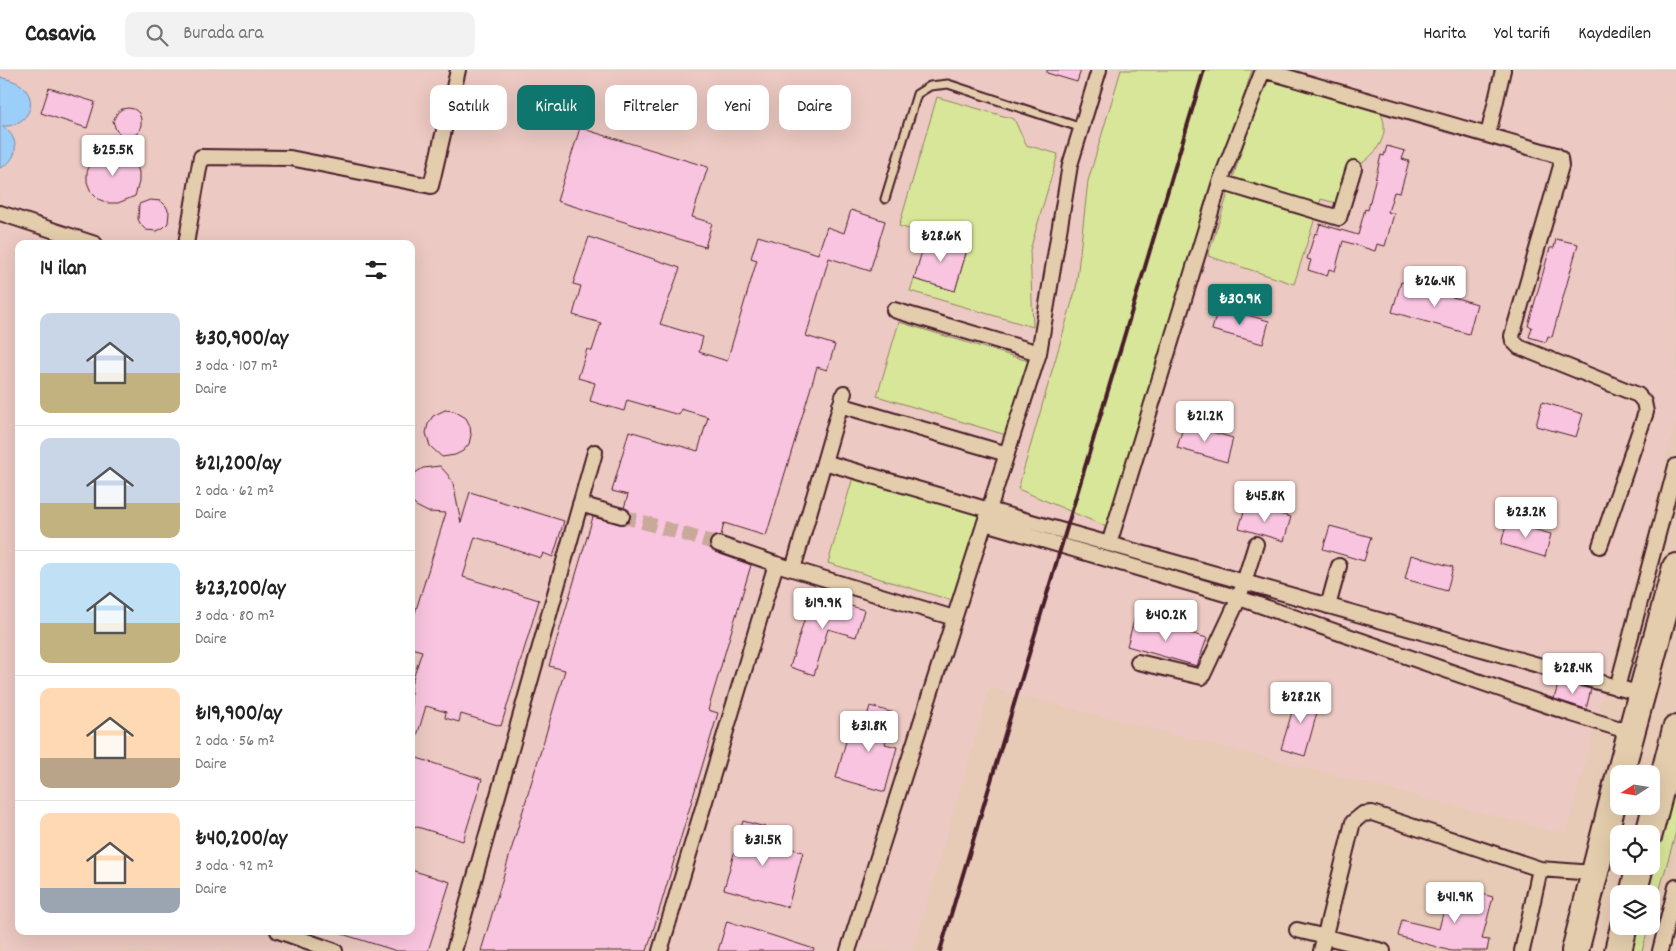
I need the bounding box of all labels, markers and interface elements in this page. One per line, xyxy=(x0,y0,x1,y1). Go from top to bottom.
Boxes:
search box xyxy=(125,12,475,57)
text: Casavia xyxy=(25,18,95,52)
icon: search xyxy=(143,21,171,49)
text: Burada ara xyxy=(183,21,263,48)
text: Harita xyxy=(1423,22,1466,47)
text: Yol tarifi xyxy=(1494,22,1550,47)
text: Kaydedilen xyxy=(1578,22,1651,47)
chip: Satılık xyxy=(430,85,507,130)
chip: Kiralık xyxy=(517,85,595,130)
chip: Filtreler xyxy=(605,85,697,130)
chip: Yeni xyxy=(707,85,769,130)
chip: Daire xyxy=(779,85,851,130)
pin: ₺25.5K xyxy=(72,134,154,177)
text: ₺25.5K xyxy=(93,139,133,162)
pin: ₺28.6K xyxy=(900,220,982,263)
text: ₺28.6K xyxy=(921,225,961,248)
text: 14 ilan xyxy=(40,255,87,285)
icon: filters xyxy=(362,256,390,284)
pin: ₺26.4K xyxy=(1394,266,1476,308)
text: ₺26.4K xyxy=(1415,270,1455,293)
pin: ₺30.9K xyxy=(1199,284,1281,326)
text: ₺30.9K xyxy=(1219,288,1261,311)
text: ₺30,900/ay xyxy=(195,325,288,355)
icon: home xyxy=(80,333,140,393)
text: 3 oda · 107 m² xyxy=(195,355,278,378)
text: Daire xyxy=(195,378,227,401)
pin: ₺21.2K xyxy=(1164,400,1246,443)
text: ₺21.2K xyxy=(1187,405,1223,428)
text: ₺21,200/ay xyxy=(195,450,281,480)
icon: home xyxy=(80,458,140,518)
text: 2 oda · 62 m² xyxy=(195,480,274,503)
pin: ₺45.8K xyxy=(1224,480,1306,523)
text: ₺45.8K xyxy=(1245,485,1285,508)
pin: ₺23.2K xyxy=(1485,496,1567,539)
text: ₺23.2K xyxy=(1506,501,1546,524)
text: Daire xyxy=(195,503,227,526)
text: ₺23,200/ay xyxy=(195,575,286,605)
icon: home xyxy=(80,583,140,643)
pin: ₺19.9K xyxy=(782,588,864,630)
text: ₺19.9K xyxy=(804,592,842,615)
pin: ₺40.2K xyxy=(1125,600,1207,642)
text: ₺40.2K xyxy=(1145,604,1187,627)
text: 3 oda · 80 m² xyxy=(195,605,275,628)
text: Daire xyxy=(195,628,227,651)
pin: ₺28.4K xyxy=(1532,652,1614,695)
text: ₺28.4K xyxy=(1553,657,1593,680)
pin: ₺28.2K xyxy=(1260,682,1342,724)
text: ₺28.2K xyxy=(1281,686,1321,709)
text: ₺19,900/ay xyxy=(195,700,282,730)
icon: home xyxy=(80,708,140,768)
pin: ₺31.8K xyxy=(828,710,910,753)
text: ₺31.8K xyxy=(851,715,887,738)
text: 2 oda · 56 m² xyxy=(195,730,275,753)
text: Daire xyxy=(195,753,227,776)
north arrow xyxy=(1610,765,1660,815)
map controls xyxy=(1610,765,1660,935)
pin: ₺31.5K xyxy=(722,824,804,867)
text: ₺40,200/ay xyxy=(195,825,287,855)
button: locate xyxy=(1610,825,1660,875)
text: ₺31.5K xyxy=(745,829,781,852)
icon: home xyxy=(80,833,140,893)
text: 3 oda · 92 m² xyxy=(195,855,274,878)
text: Daire xyxy=(195,878,227,901)
pin: ₺41.9K xyxy=(1414,882,1496,924)
button: layers xyxy=(1610,885,1660,935)
text: ₺41.9K xyxy=(1437,886,1473,909)

